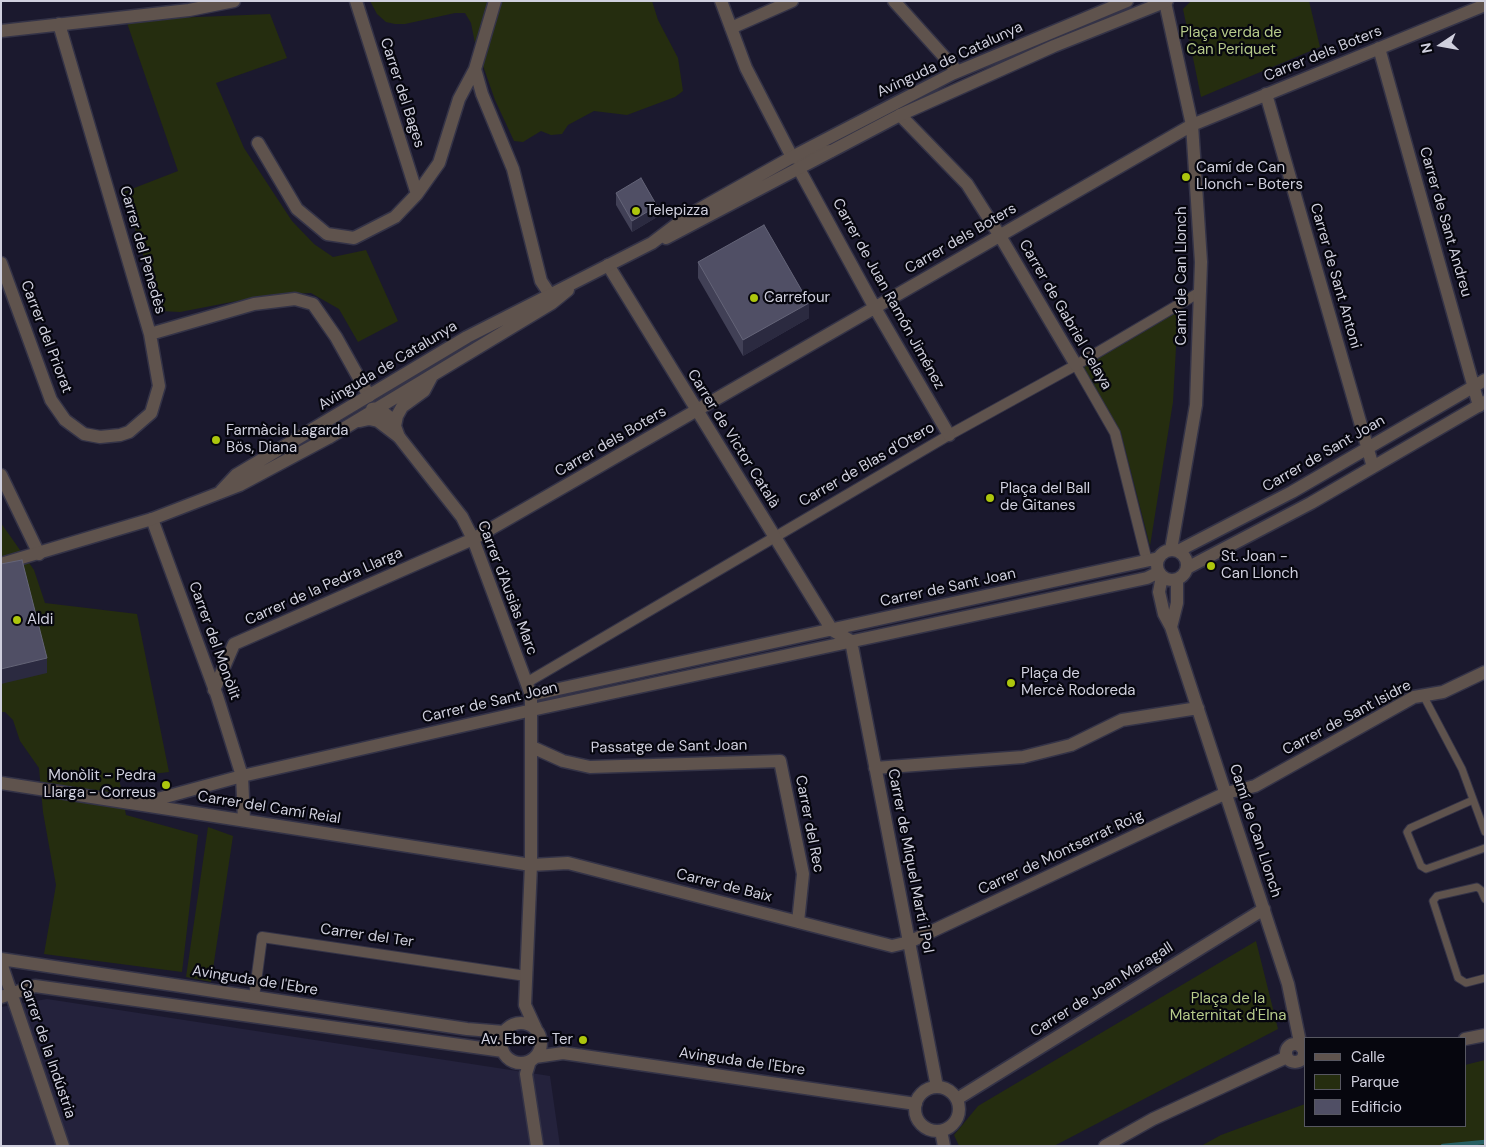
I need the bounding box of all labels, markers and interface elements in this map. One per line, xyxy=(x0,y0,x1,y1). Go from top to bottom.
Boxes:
street label: Avinguda de Catalunya xyxy=(874,18,1026,102)
north arrow xyxy=(1416,20,1466,70)
street label: Carrer dels Boters xyxy=(1261,22,1385,86)
park label: Plaça verda de Can Periquet xyxy=(1180,24,1282,59)
street label: Carrer del Bages xyxy=(376,36,428,150)
text: N xyxy=(1416,41,1436,55)
street label: Carrer de Sant Andreu xyxy=(1415,145,1475,299)
place label: Camí de Can Llonch - Boters xyxy=(1196,159,1303,194)
marker: Camí de Can Llonch - Boters xyxy=(1180,171,1192,183)
street label: Carrer del Penedès xyxy=(115,184,169,316)
street label: Carrer de Juan Ramón Jiménez xyxy=(828,195,948,393)
street label: Carrer dels Boters xyxy=(902,200,1020,278)
street label: Carrer de Sant Antoni xyxy=(1306,201,1364,351)
place label: Telepizza xyxy=(646,202,708,220)
marker: Telepizza xyxy=(630,205,642,217)
street label: Camí de Can Llonch xyxy=(1173,206,1191,346)
street label: Carrer de Gabriel Celaya xyxy=(1015,237,1115,393)
street label: Carrer del Priorat xyxy=(16,278,76,396)
place label: Carrefour xyxy=(764,289,830,307)
marker: Carrefour xyxy=(748,292,760,304)
street label: Avinguda de Catalunya xyxy=(315,317,461,415)
street label: Carrer de Victor Català xyxy=(683,366,783,512)
street label: Carrer dels Boters xyxy=(552,403,670,481)
street label: Carrer de Sant Joan xyxy=(1260,412,1388,496)
street label: Carrer de Blas d'Otero xyxy=(796,419,938,511)
place label: Farmàcia Lagarda Bös, Diana xyxy=(226,422,349,457)
marker: Farmàcia Lagarda Bös, Diana xyxy=(210,434,222,446)
place label: Plaça del Ball de Gitanes xyxy=(1000,480,1090,515)
marker: Plaça del Ball de Gitanes xyxy=(984,492,996,504)
street label: Carrer d'Ausiàs Marc xyxy=(473,518,541,658)
street label: Carrer de la Pedra Llarga xyxy=(243,544,405,630)
place label: St. Joan - Can Llonch xyxy=(1221,548,1298,583)
marker: St. Joan - Can Llonch xyxy=(1205,560,1217,572)
street label: Carrer de Sant Joan xyxy=(879,565,1017,611)
street label: Carrer del Monòlit xyxy=(184,579,244,703)
place label: Aldi xyxy=(27,611,53,629)
marker: Aldi xyxy=(11,614,23,626)
place label: Plaça de Mercè Rodoreda xyxy=(1021,665,1135,700)
marker: Plaça de Mercè Rodoreda xyxy=(1005,677,1017,689)
street label: Carrer de Sant Isidre xyxy=(1280,677,1414,759)
street label: Carrer de Sant Joan xyxy=(421,679,559,727)
street label: Passatge de Sant Joan xyxy=(591,737,747,757)
street label: Camí de Can Llonch xyxy=(1225,762,1285,900)
place label: Monòlit - Pedra Llarga - Correus xyxy=(43,767,156,802)
street label: Carrer de Miquel Martí i Pol xyxy=(883,767,937,955)
street label: Carrer del Rec xyxy=(791,774,827,874)
marker: Monòlit - Pedra Llarga - Correus xyxy=(160,779,172,791)
street label: Carrer del Camí Reial xyxy=(196,788,342,828)
street label: Carrer de Montserrat Roig xyxy=(976,807,1146,899)
street label: Carrer de Baix xyxy=(674,865,774,907)
street label: Carrer del Ter xyxy=(319,921,415,951)
street label: Carrer de Joan Maragall xyxy=(1027,939,1177,1041)
street label: Avinguda de l'Ebre xyxy=(191,962,319,1000)
street label: Carrer de la Indústria xyxy=(15,977,79,1121)
park label: Plaça de la Maternitat d'Elna xyxy=(1170,990,1286,1025)
place label: Av. Ebre - Ter xyxy=(481,1031,573,1049)
marker: Av. Ebre - Ter xyxy=(577,1034,589,1046)
legend xyxy=(1304,1037,1466,1127)
street label: Avinguda de l'Ebre xyxy=(678,1044,806,1080)
text: Calle xyxy=(1351,1047,1385,1067)
text: Parque xyxy=(1351,1072,1399,1092)
text: Edificio xyxy=(1351,1097,1402,1117)

